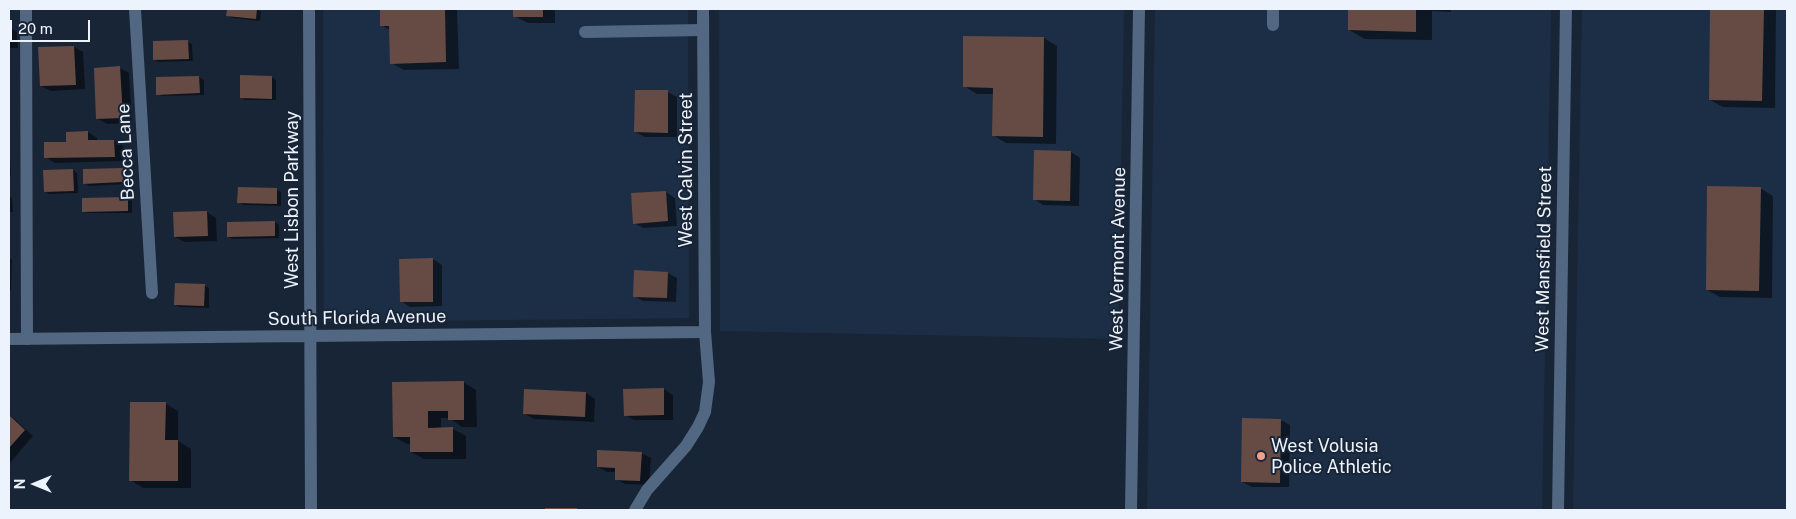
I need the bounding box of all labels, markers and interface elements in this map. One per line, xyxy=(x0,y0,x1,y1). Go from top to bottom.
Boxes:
scale bar xyxy=(12,10,92,42)
text: 20 m xyxy=(18,20,53,37)
street label: West Calvin Street xyxy=(675,92,697,248)
street label: Becca Lane xyxy=(113,103,139,201)
street label: West Lisbon Parkway xyxy=(281,111,303,289)
street label: West Mansfield Street xyxy=(1532,166,1556,352)
street label: West Vermont Avenue xyxy=(1106,167,1130,351)
street label: South Florida Avenue xyxy=(267,306,447,330)
place label: West Volusia Police Athletic xyxy=(1271,435,1392,478)
marker: West Volusia Police Athletic xyxy=(1255,450,1267,462)
north arrow xyxy=(10,459,60,509)
text: N xyxy=(12,479,28,489)

